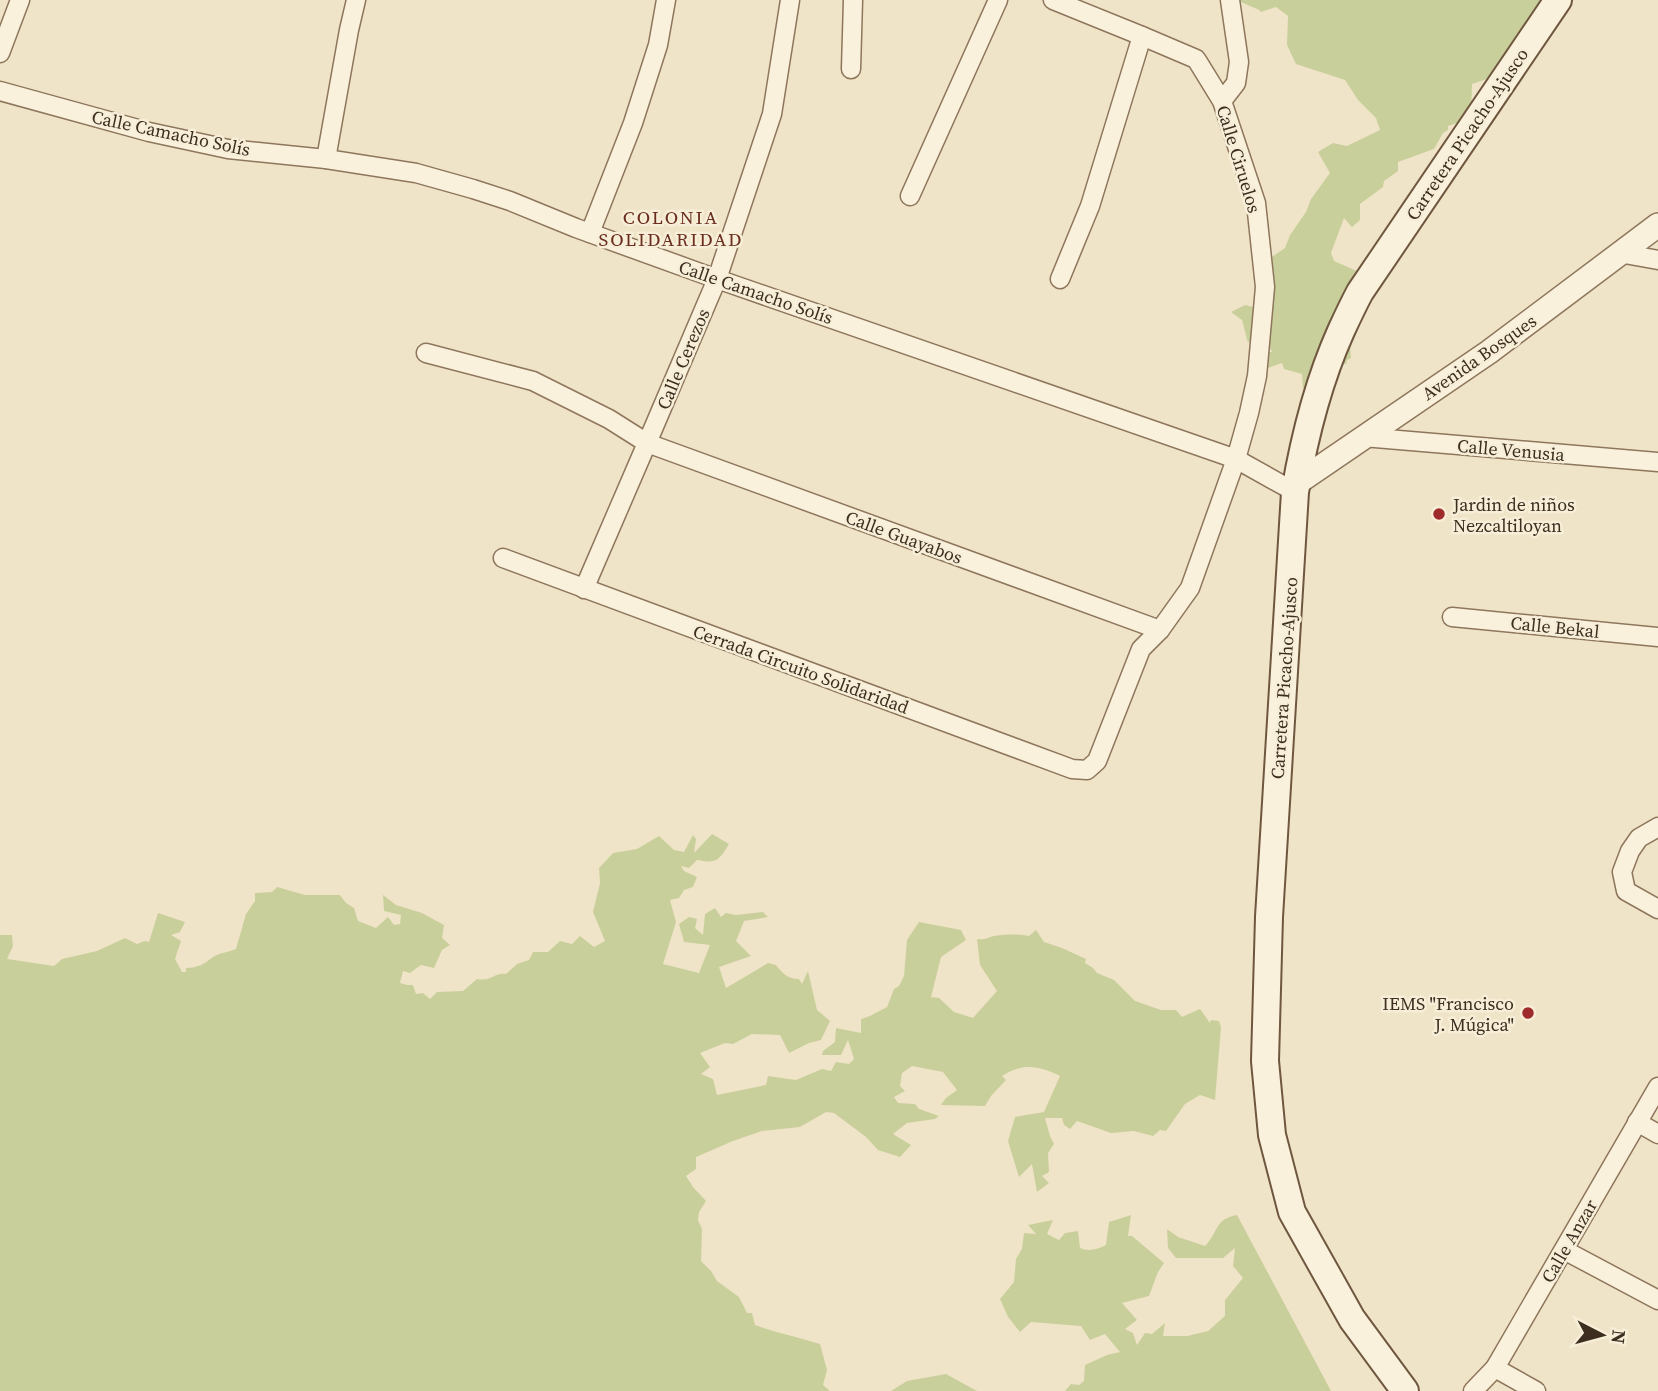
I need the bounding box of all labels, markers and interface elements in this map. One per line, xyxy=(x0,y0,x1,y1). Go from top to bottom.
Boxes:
street label: Carretera Picacho-Ajusco xyxy=(1400,43,1534,225)
street label: Calle Ciruelos xyxy=(1211,102,1267,216)
street label: Calle Camacho Solís xyxy=(89,104,253,162)
district label: COLONIA SOLIDARIDAD xyxy=(598,204,744,252)
street label: Calle Camacho Solís xyxy=(676,254,837,330)
street label: Calle Cerezos xyxy=(650,304,716,413)
street label: Avenida Bosques xyxy=(1417,308,1542,406)
street label: Calle Venusia xyxy=(1456,433,1567,467)
place label: Jardin de niños Nezcaltiloyan xyxy=(1452,492,1575,538)
street label: Calle Guayabos xyxy=(842,504,966,570)
marker: Jardin de niños Nezcaltiloyan xyxy=(1431,506,1447,522)
street label: Carretera Picacho-Ajusco xyxy=(1264,576,1304,780)
street label: Calle Bekal xyxy=(1509,610,1601,644)
street label: Cerrada Circuito Solidaridad xyxy=(690,618,912,720)
place label: IEMS "Francisco J. Múgica" xyxy=(1382,991,1514,1037)
marker: IEMS "Francisco J. Múgica" xyxy=(1520,1005,1536,1021)
street label: Calle Anzar xyxy=(1535,1194,1603,1287)
north arrow xyxy=(1567,1300,1637,1370)
text: N xyxy=(1605,1329,1633,1345)

